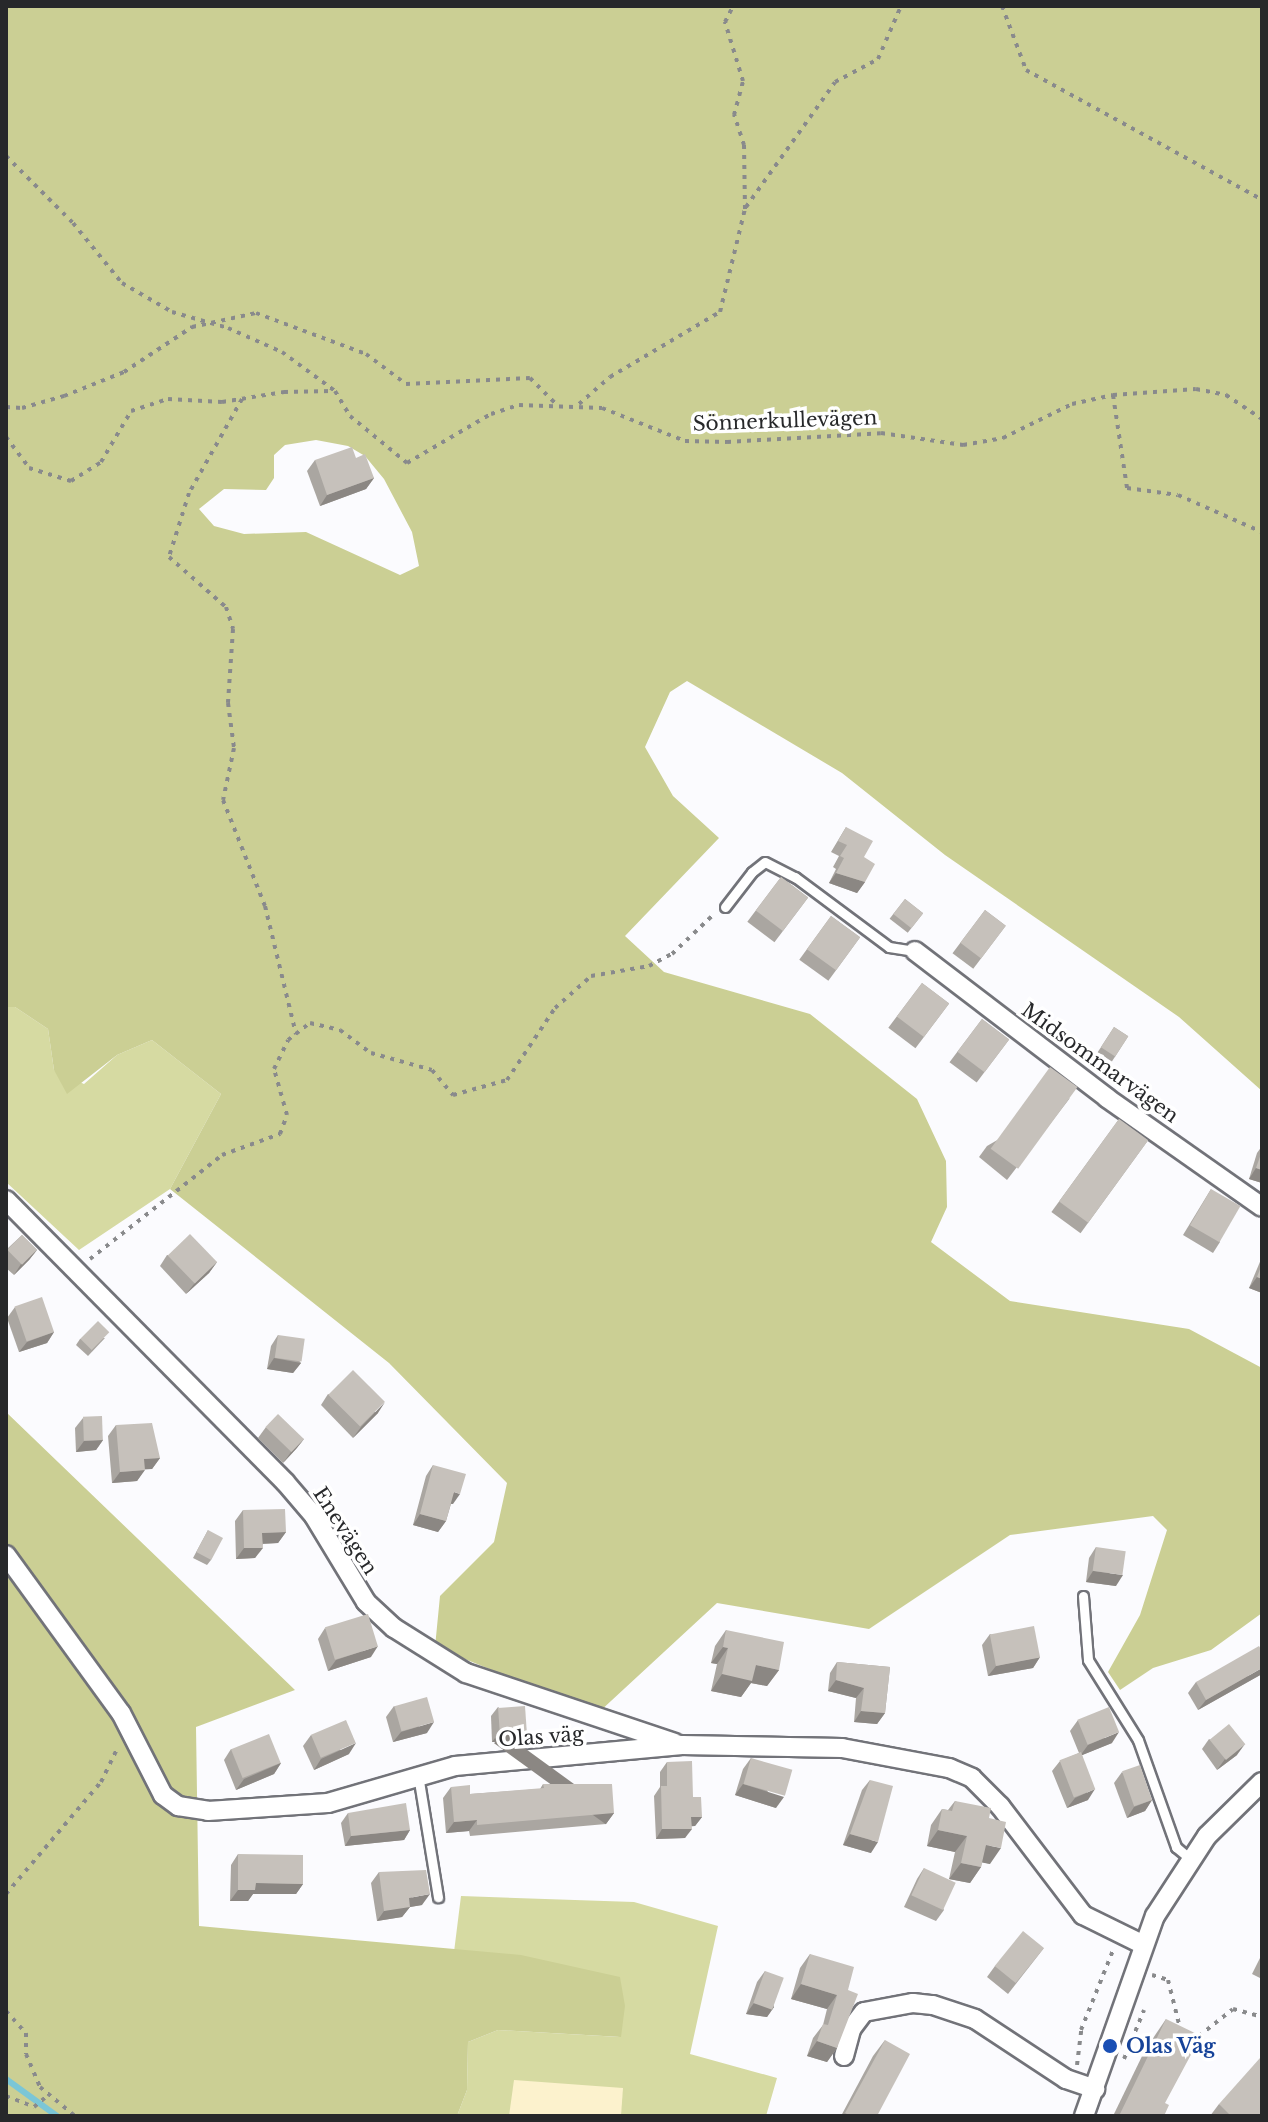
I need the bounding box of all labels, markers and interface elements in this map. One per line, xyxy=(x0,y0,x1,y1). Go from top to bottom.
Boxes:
street label: Sönnerkullevägen xyxy=(692,406,878,436)
street label: Midsommarvägen xyxy=(1017,998,1183,1128)
street label: Enevägen xyxy=(308,1483,382,1579)
street label: Olas väg xyxy=(497,1722,585,1752)
place label: Olas Väg xyxy=(1126,2034,1216,2058)
marker: Olas Väg xyxy=(1101,2037,1119,2055)

